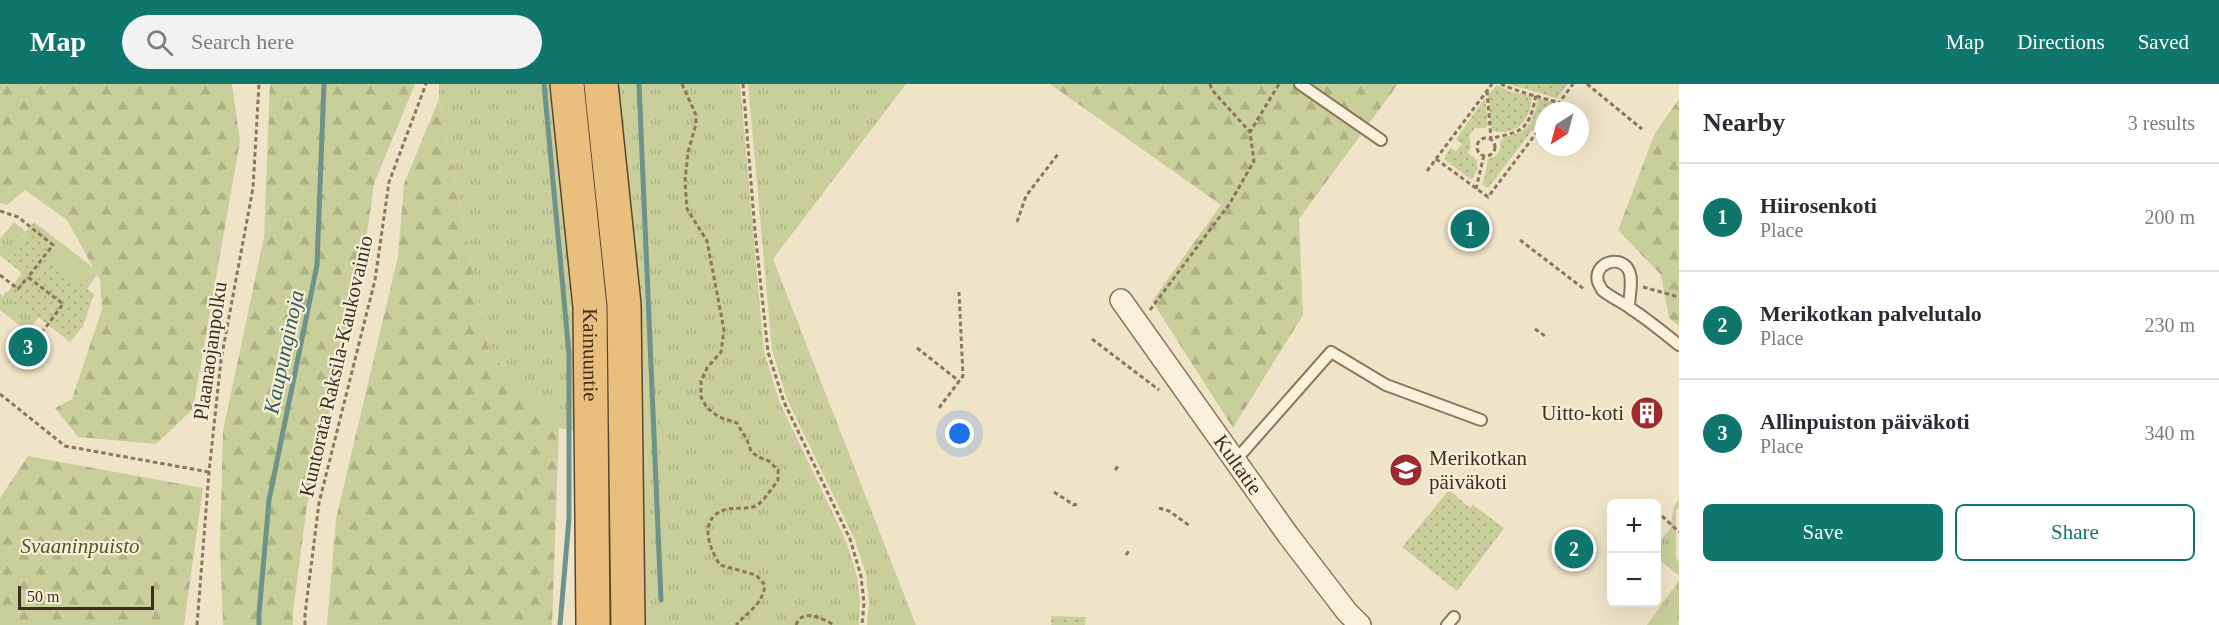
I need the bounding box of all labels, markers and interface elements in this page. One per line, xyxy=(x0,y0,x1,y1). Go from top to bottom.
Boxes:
search box xyxy=(122,15,542,69)
text: Map xyxy=(30,26,86,57)
icon: search xyxy=(143,26,176,59)
text: Search here xyxy=(191,29,294,54)
text: Map xyxy=(1946,30,1984,54)
text: Directions xyxy=(2017,30,2105,54)
text: Saved xyxy=(2138,30,2189,54)
north arrow xyxy=(1535,102,1589,156)
text: Nearby xyxy=(1703,108,1785,137)
text: 3 results xyxy=(2128,112,2195,134)
text: Hiirosenkoti xyxy=(1760,193,1877,218)
pin: 1 xyxy=(1450,206,1490,252)
text: 1 xyxy=(1718,206,1728,228)
text: 200 m xyxy=(2144,206,2195,228)
text: Place xyxy=(1760,219,1803,241)
street label: Kuntorata Raksila-Kaukovainio xyxy=(294,233,378,499)
street label: Plaanaojanpolku xyxy=(188,280,232,422)
water label: Kaupunginoja xyxy=(258,288,309,417)
text: Merikotkan palvelutalo xyxy=(1760,301,1982,326)
street label: Kainuuntie xyxy=(578,308,603,402)
text: 2 xyxy=(1718,314,1728,336)
text: 230 m xyxy=(2144,314,2195,336)
pin: 3 xyxy=(9,324,48,370)
text: Place xyxy=(1760,327,1803,349)
building icon: Uitto-koti xyxy=(1629,395,1665,431)
place label: Uitto-koti xyxy=(1541,401,1624,425)
text: Allinpuiston päiväkoti xyxy=(1760,409,1970,434)
your location xyxy=(945,419,974,448)
text: 3 xyxy=(1718,422,1728,444)
text: 340 m xyxy=(2144,422,2195,444)
street label: Kultatie xyxy=(1209,430,1267,499)
text: Place xyxy=(1760,435,1803,457)
place label: Merikotkan päiväkoti xyxy=(1429,446,1527,494)
school or university icon: Merikotkan päiväkoti xyxy=(1388,452,1424,488)
map controls xyxy=(1607,499,1661,607)
button: + xyxy=(1607,499,1661,553)
button: Save xyxy=(1703,504,1943,561)
button: Share xyxy=(1955,504,2195,561)
pin: 2 xyxy=(1554,526,1594,572)
park label: Svaaninpuisto xyxy=(21,534,140,558)
button: − xyxy=(1607,553,1661,607)
scale bar xyxy=(18,583,154,610)
text: 50 m xyxy=(27,588,59,605)

